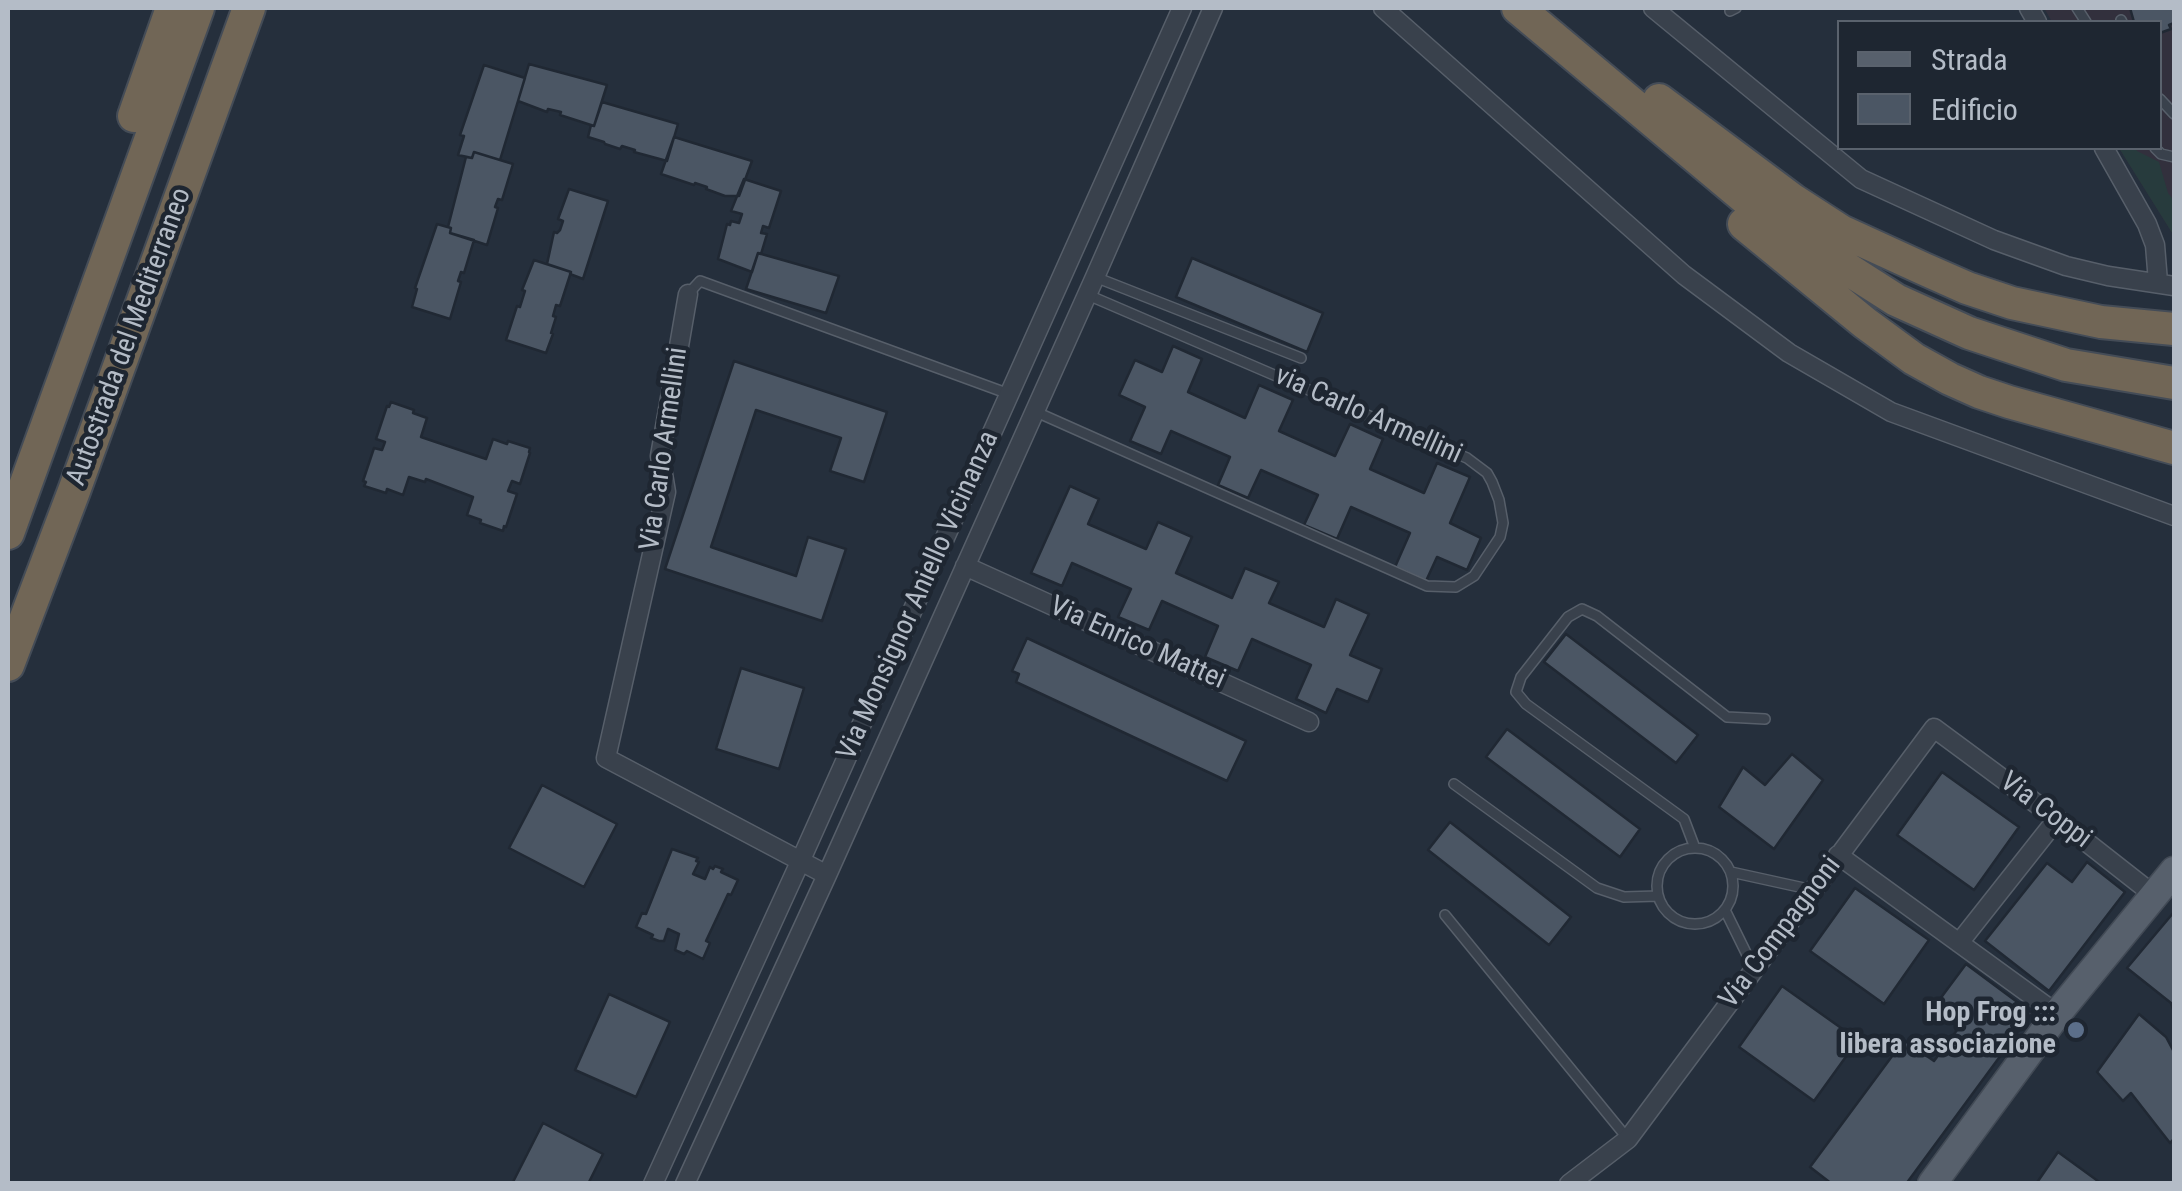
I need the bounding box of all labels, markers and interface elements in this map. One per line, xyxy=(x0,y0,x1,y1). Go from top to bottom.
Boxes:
legend xyxy=(1837,20,2162,150)
text: Strada xyxy=(1931,42,2008,77)
text: Edificio xyxy=(1931,92,2018,127)
street label: Autostrada del Mediterraneo xyxy=(60,184,200,490)
street label: Via Carlo Armellini xyxy=(634,345,696,553)
street label: via Carlo Armellini xyxy=(1269,360,1467,472)
street label: Via Monsignor Aniello Vicinanza xyxy=(831,426,1007,766)
street label: Via Enrico Mattei xyxy=(1044,590,1230,698)
street label: Via Coppi xyxy=(1993,766,2097,856)
street label: Via Compagnoni xyxy=(1713,850,1849,1016)
place label: Hop Frog ::: libera associazione xyxy=(1840,997,2056,1063)
marker: Hop Frog ::: libera associazione xyxy=(2065,1019,2087,1041)

